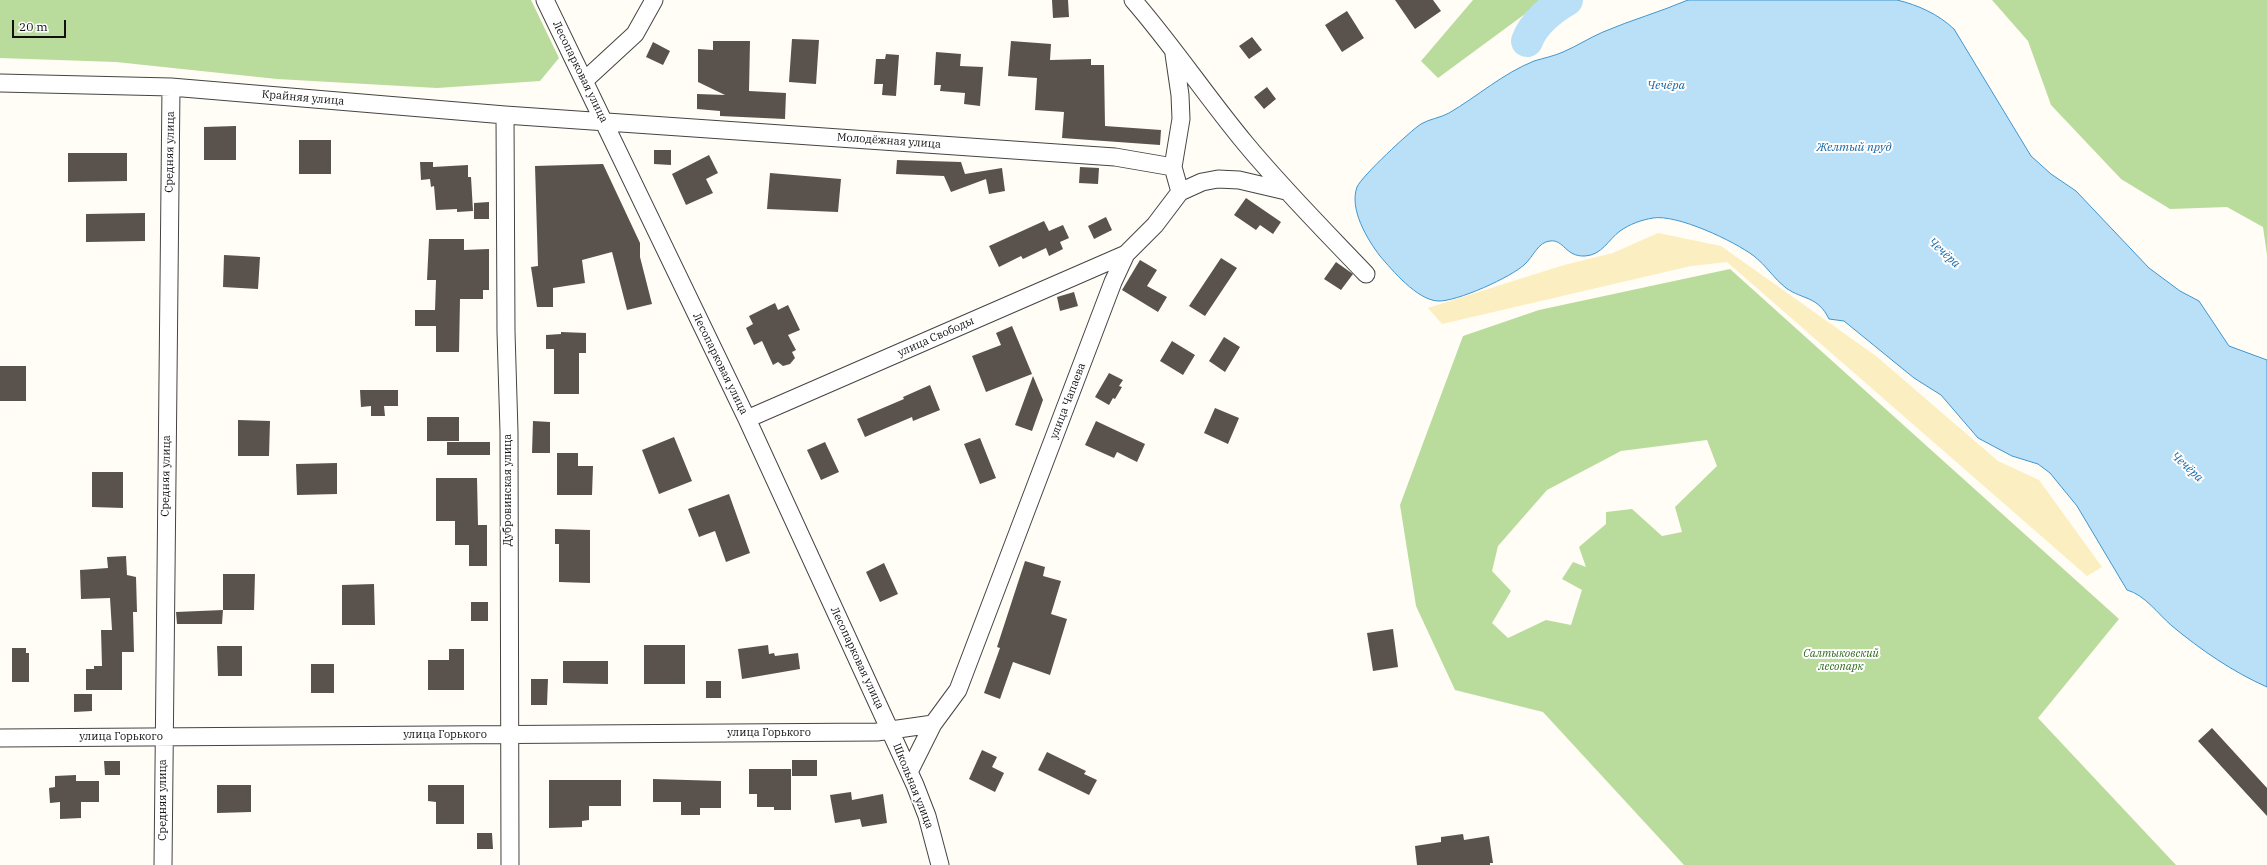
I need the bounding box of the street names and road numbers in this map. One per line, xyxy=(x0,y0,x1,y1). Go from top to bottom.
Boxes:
street label: Лесопарковая улица xyxy=(550,19,610,125)
street label: Крайняя улица xyxy=(261,88,345,108)
street label: Средняя улица xyxy=(163,111,177,193)
street label: Молодёжная улица xyxy=(836,131,942,151)
street label: Лесопарковая улица xyxy=(690,311,750,417)
street label: улица Свободы xyxy=(896,314,976,360)
street label: улица Чапаева xyxy=(1047,361,1089,441)
street label: Дубровинская улица xyxy=(501,434,515,546)
street label: Средняя улица xyxy=(159,435,173,517)
street label: Лесопарковая улица xyxy=(827,605,887,711)
street label: улица Горького xyxy=(727,726,811,740)
street label: улица Горького xyxy=(403,728,487,742)
street label: улица Горького xyxy=(79,730,163,744)
street label: Школьная улица xyxy=(890,741,936,831)
street label: Средняя улица xyxy=(156,759,170,841)

